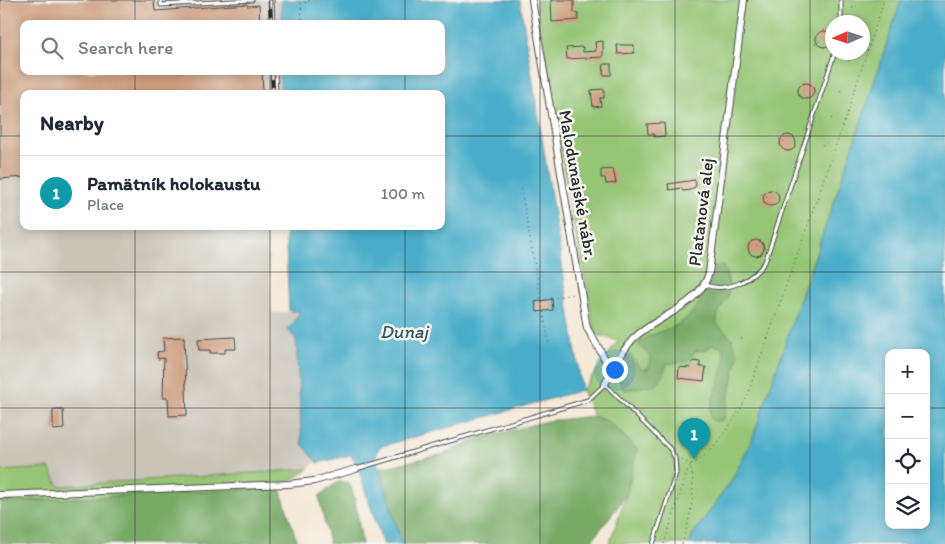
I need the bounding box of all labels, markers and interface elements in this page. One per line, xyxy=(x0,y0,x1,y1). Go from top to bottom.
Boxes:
north arrow xyxy=(825,15,870,60)
search box xyxy=(20,20,445,75)
icon: search xyxy=(38,34,66,62)
text: Search here xyxy=(78,36,173,59)
street label: Malodunajské nábr. xyxy=(554,108,602,262)
text: Nearby xyxy=(40,110,104,135)
street label: Platanová alej xyxy=(683,157,719,267)
text: Pamätník holokaustu xyxy=(87,172,261,195)
text: 1 xyxy=(52,184,60,203)
text: 100 m xyxy=(381,184,425,203)
text: Place xyxy=(87,195,124,214)
water label: Dunaj xyxy=(380,320,430,343)
map controls xyxy=(885,349,930,529)
button: + xyxy=(885,349,930,394)
your location xyxy=(602,357,628,383)
button: − xyxy=(885,394,930,439)
pin: 1 xyxy=(678,418,710,459)
button: locate xyxy=(885,439,930,484)
button: layers xyxy=(885,484,930,529)

